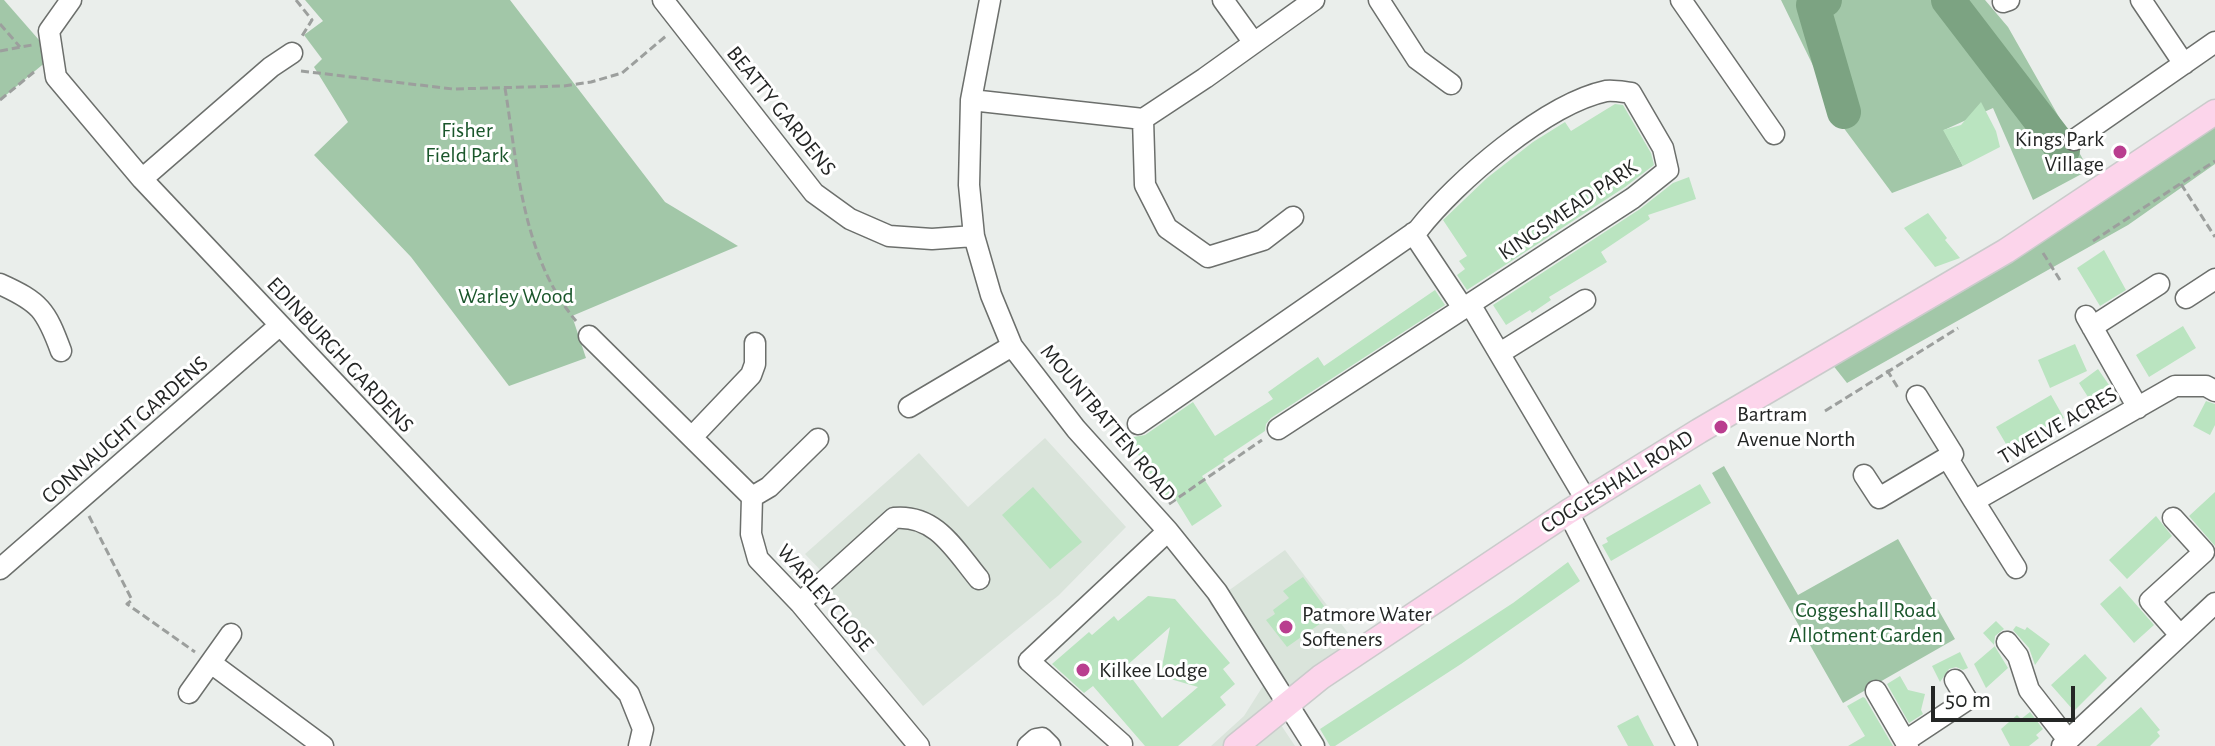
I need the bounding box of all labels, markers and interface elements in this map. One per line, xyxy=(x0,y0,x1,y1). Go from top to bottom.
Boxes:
street label: BEATTY GARDENS xyxy=(721,41,841,181)
park label: Fisher Field Park xyxy=(425,117,509,168)
place label: Kings Park Village xyxy=(2015,126,2104,178)
marker: Kings Park Village xyxy=(2111,143,2129,161)
street label: KINGSMEAD PARK xyxy=(1493,154,1643,266)
street label: EDINBURGH GARDENS xyxy=(261,272,419,438)
park label: Warley Wood xyxy=(458,283,574,309)
street label: MOUNTBATTEN ROAD xyxy=(1034,339,1182,507)
street label: CONNAUGHT GARDENS xyxy=(36,350,214,510)
street label: TWELVE ACRES xyxy=(1994,381,2122,471)
place label: Bartram Avenue North xyxy=(1737,401,1855,452)
marker: Bartram Avenue North xyxy=(1712,418,1730,436)
street label: COGGESHALL ROAD xyxy=(1536,424,1698,540)
street label: WARLEY CLOSE xyxy=(771,539,879,657)
park label: Coggeshall Road Allotment Garden xyxy=(1789,597,1943,648)
place label: Patmore Water Softeners xyxy=(1302,601,1432,652)
marker: Patmore Water Softeners xyxy=(1277,618,1295,636)
place label: Kilkee Lodge xyxy=(1099,657,1207,683)
marker: Kilkee Lodge xyxy=(1074,661,1092,679)
scale bar xyxy=(1935,670,2079,720)
text: 50 m xyxy=(1945,688,1991,712)

